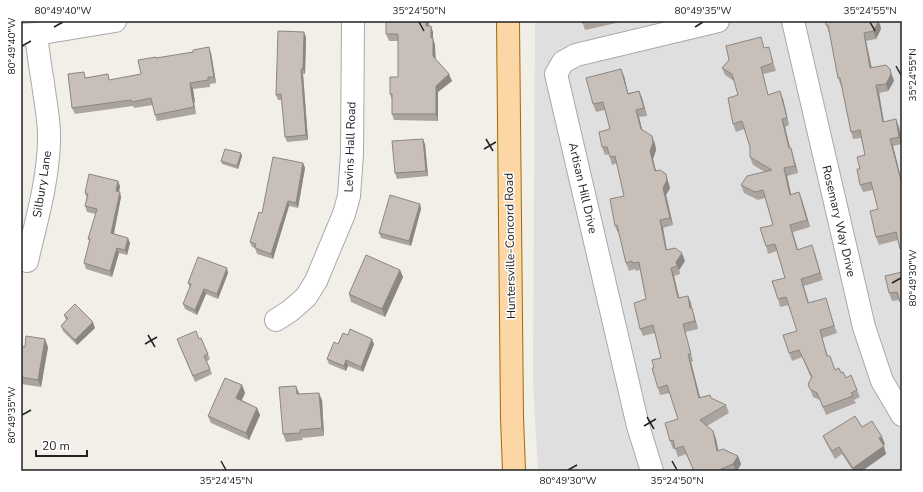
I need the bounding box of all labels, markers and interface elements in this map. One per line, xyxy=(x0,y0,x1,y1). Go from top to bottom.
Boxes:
text: 80°49'40"W xyxy=(35,4,91,18)
text: 35°24'50"N xyxy=(392,4,446,18)
text: 80°49'35"W xyxy=(675,4,731,18)
text: 35°24'55"N xyxy=(843,4,897,18)
text: 80°49'40"W xyxy=(5,18,19,74)
text: 35°24'55"N xyxy=(906,48,920,102)
street label: Levins Hall Road xyxy=(340,101,360,193)
street label: Artisan Hill Drive xyxy=(565,141,601,235)
street label: Silbury Lane xyxy=(29,149,55,219)
street label: Rosemary Way Drive xyxy=(818,164,860,278)
street label: Huntersville-Concord Road xyxy=(501,173,519,319)
text: 80°49'30"W xyxy=(906,250,920,306)
text: 80°49'35"W xyxy=(5,387,19,443)
scale bar xyxy=(36,432,87,458)
text: 20 m xyxy=(42,438,70,454)
text: 35°24'45"N xyxy=(199,474,253,488)
text: 80°49'30"W xyxy=(540,474,596,488)
text: 35°24'50"N xyxy=(650,474,704,488)

